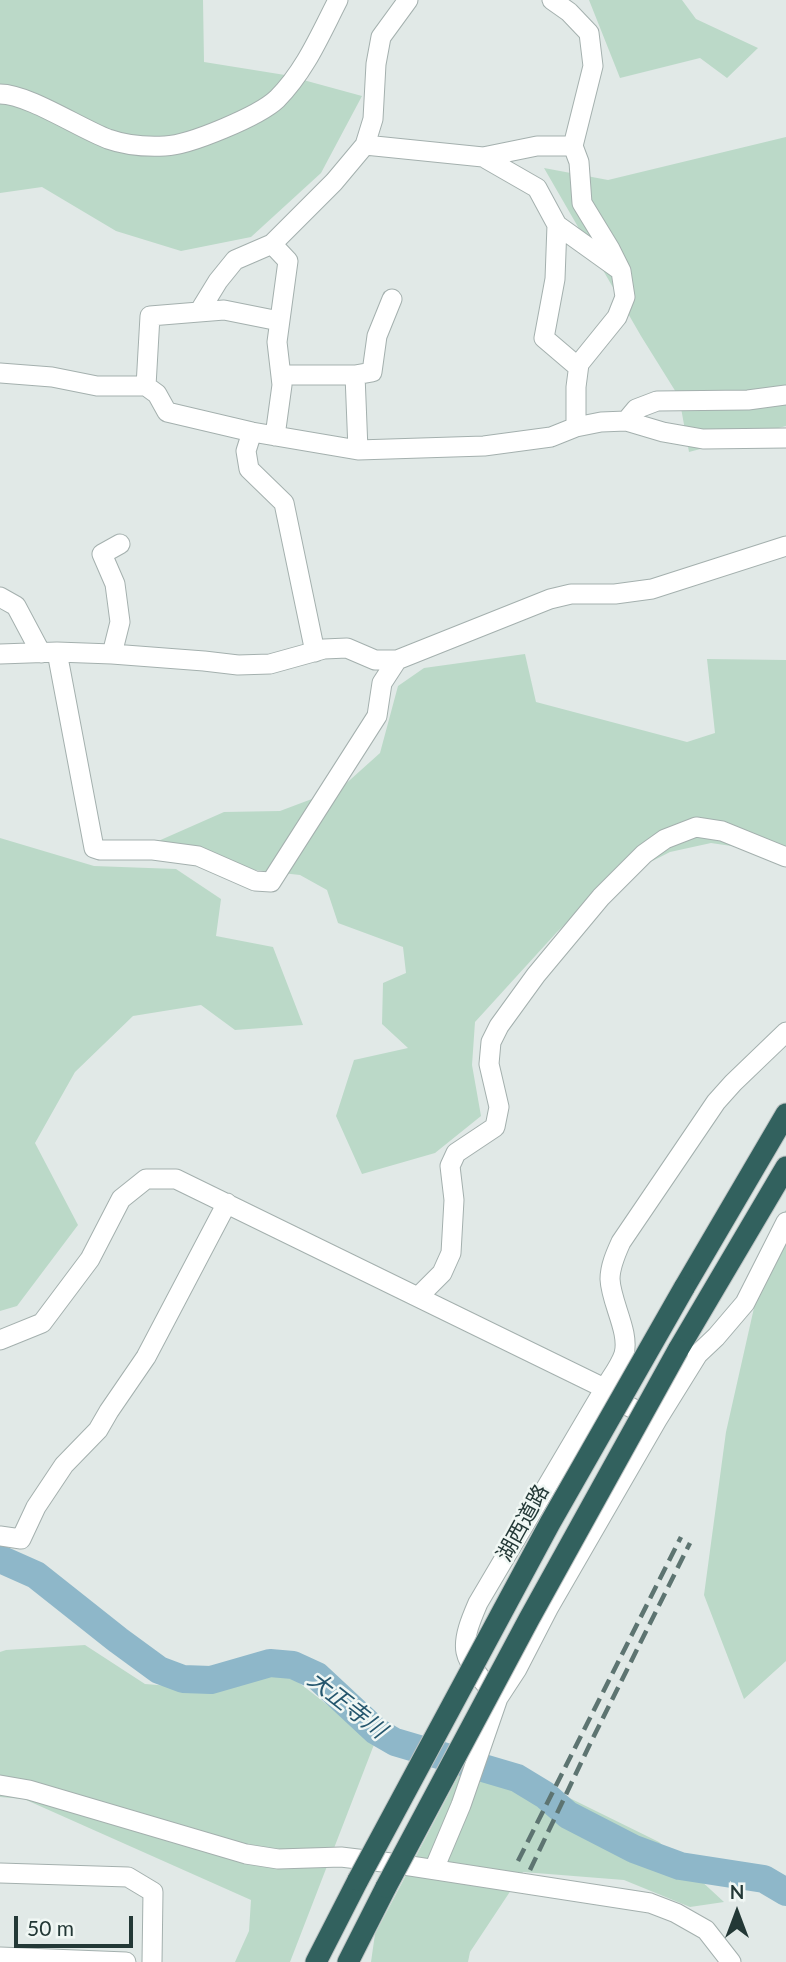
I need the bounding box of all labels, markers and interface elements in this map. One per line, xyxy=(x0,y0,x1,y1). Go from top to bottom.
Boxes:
street label: 湖西道路 xyxy=(492,1480,554,1566)
water label: 大正寺川 xyxy=(302,1666,392,1744)
north arrow xyxy=(702,1878,772,1948)
text: N xyxy=(730,1880,744,1903)
scale bar xyxy=(18,1902,136,1946)
text: 50 m xyxy=(27,1915,74,1940)

